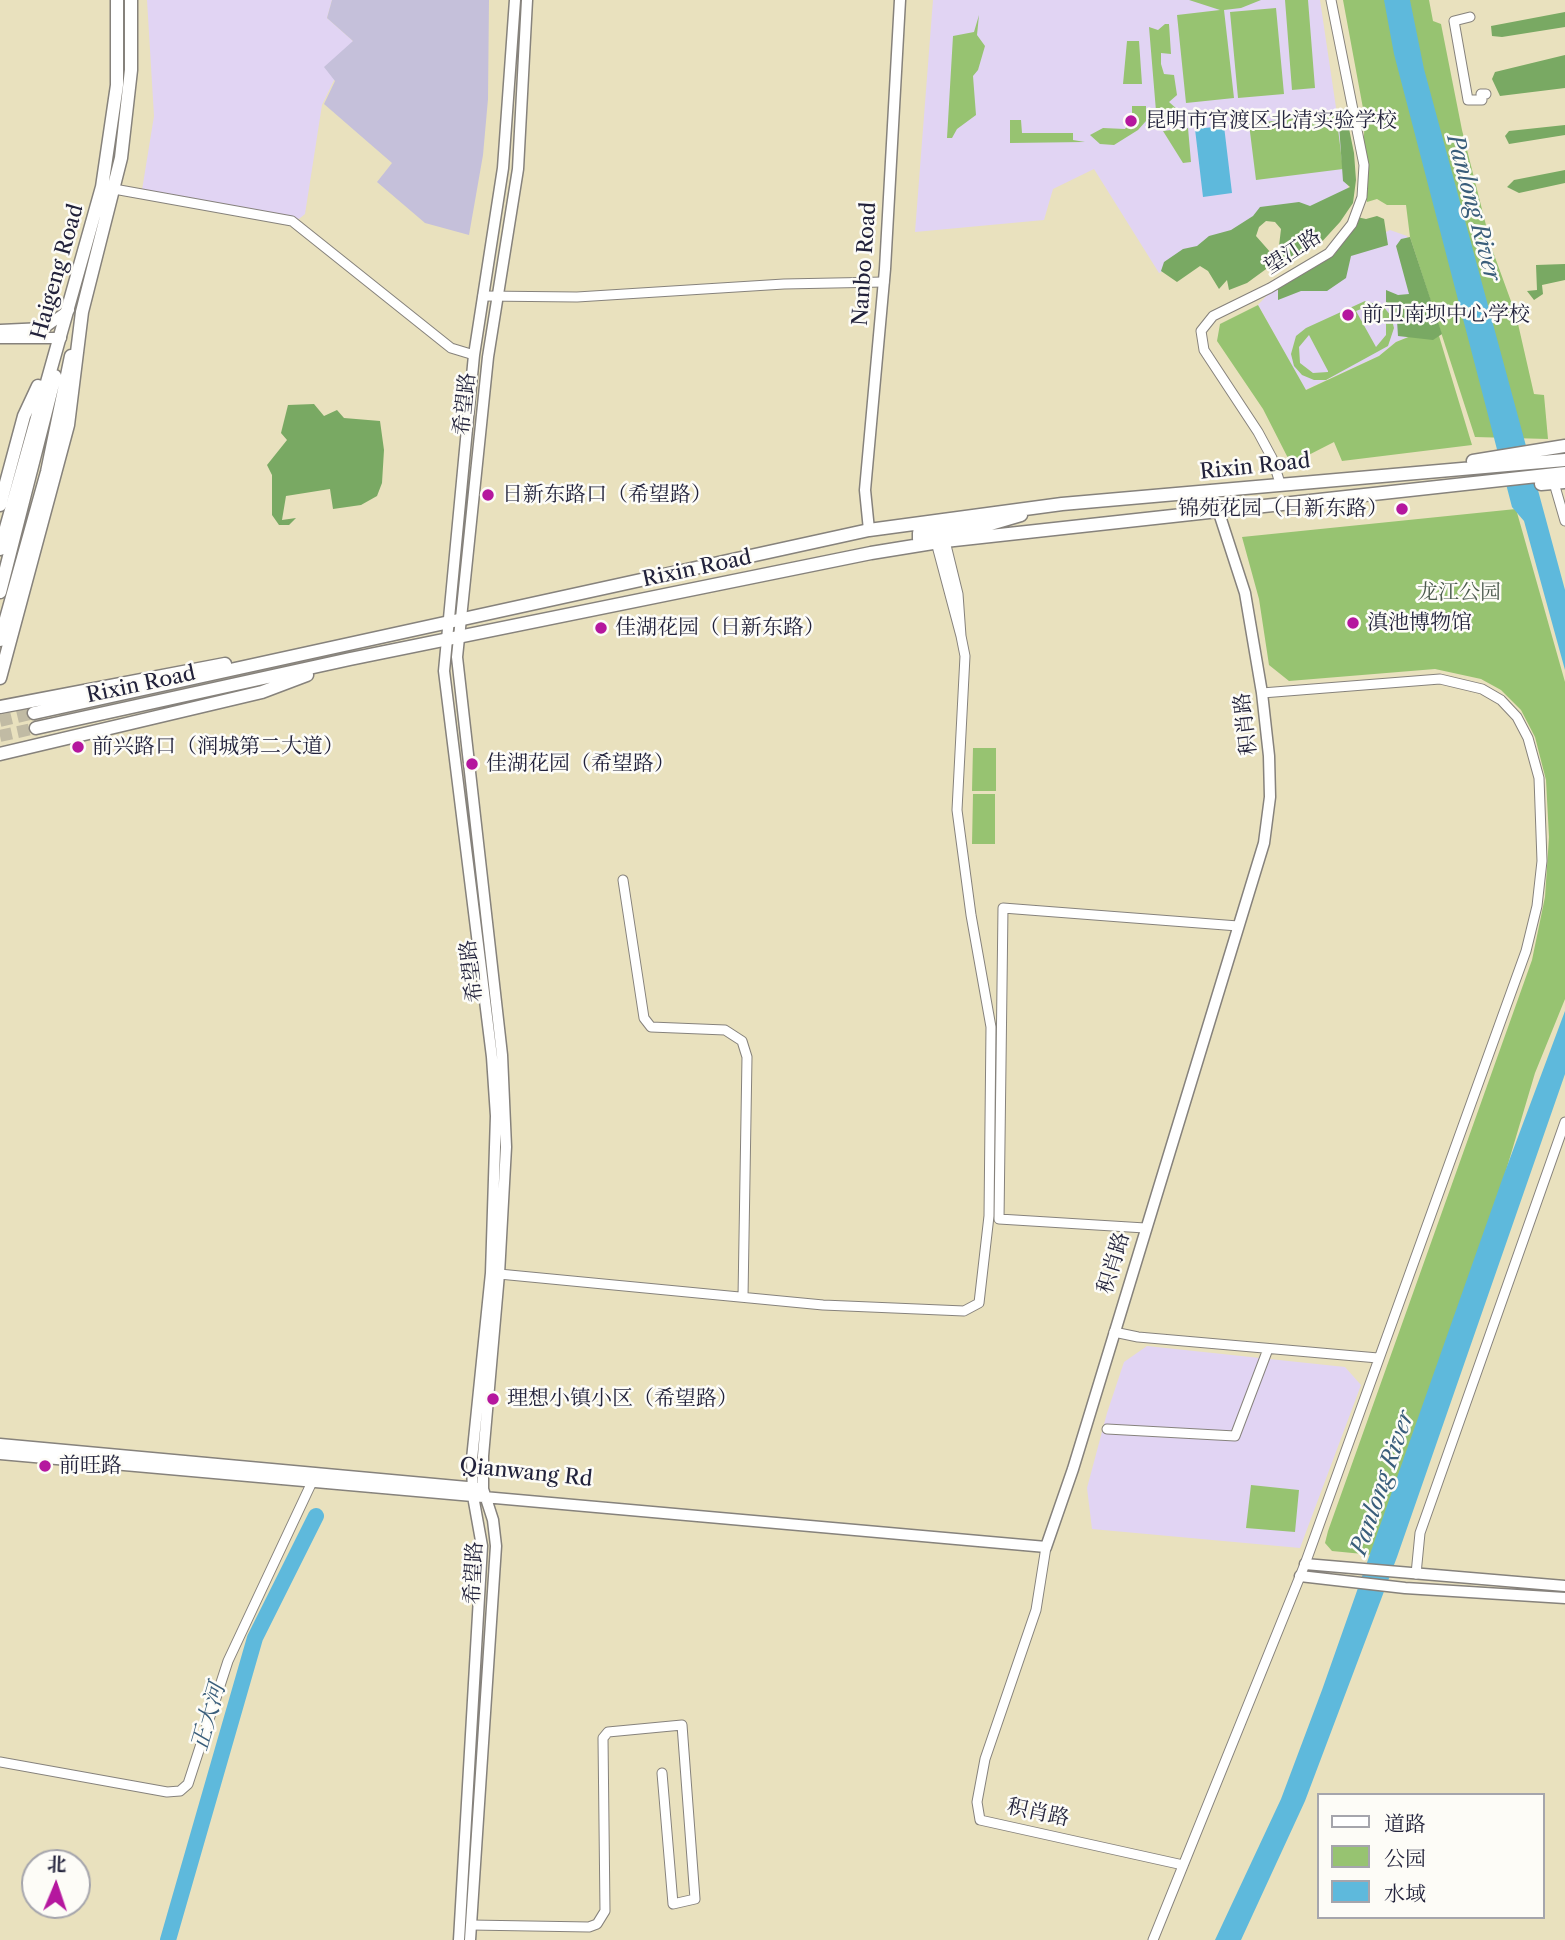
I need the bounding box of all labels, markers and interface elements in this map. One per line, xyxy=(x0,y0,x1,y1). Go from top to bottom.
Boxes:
place label: 昆明市官渡区北清实验学校 xyxy=(1145,108,1397,134)
marker: 昆明市官渡区北清实验学校 xyxy=(1123,113,1139,129)
water label: Panlong River xyxy=(1440,131,1506,285)
street label: Haigeng Road xyxy=(27,201,89,343)
street label: Nanbo Road xyxy=(848,201,882,327)
street label: 望江路 xyxy=(1260,224,1326,280)
place label: 前卫南坝中心学校 xyxy=(1362,302,1530,328)
marker: 前卫南坝中心学校 xyxy=(1340,307,1356,323)
street label: 希望路 xyxy=(449,371,481,437)
street label: Rixin Road xyxy=(1198,449,1312,485)
place label: 日新东路口（希望路） xyxy=(502,482,712,508)
marker: 日新东路口（希望路） xyxy=(480,487,496,503)
place label: 锦苑花园（日新东路） xyxy=(1178,496,1388,522)
marker: 锦苑花园（日新东路） xyxy=(1394,501,1410,517)
street label: Rixin Road xyxy=(640,545,754,593)
park label: 龙江公园 xyxy=(1417,580,1501,606)
place label: 滇池博物馆 xyxy=(1367,610,1472,636)
place label: 佳湖花园（日新东路） xyxy=(615,615,825,641)
marker: 滇池博物馆 xyxy=(1345,615,1361,631)
marker: 佳湖花园（日新东路） xyxy=(593,620,609,636)
street label: Rixin Road xyxy=(84,661,198,709)
street label: 积肖路 xyxy=(1230,691,1262,757)
place label: 前兴路口（润城第二大道） xyxy=(92,734,344,760)
marker: 前兴路口（润城第二大道） xyxy=(70,739,86,755)
place label: 佳湖花园（希望路） xyxy=(486,751,675,777)
marker: 佳湖花园（希望路） xyxy=(464,756,480,772)
street label: 希望路 xyxy=(456,938,488,1004)
street label: 积肖路 xyxy=(1093,1229,1135,1297)
place label: 理想小镇小区（希望路） xyxy=(507,1386,738,1412)
marker: 理想小镇小区（希望路） xyxy=(485,1391,501,1407)
water label: Panlong River xyxy=(1345,1407,1421,1559)
place label: 前旺路 xyxy=(59,1453,122,1479)
street label: Qianwang Rd xyxy=(458,1453,594,1493)
marker: 前旺路 xyxy=(37,1458,53,1474)
street label: 希望路 xyxy=(460,1541,488,1605)
water label: 正大河 xyxy=(186,1680,232,1754)
legend xyxy=(1316,1793,1544,1919)
street label: 积肖路 xyxy=(1005,1794,1071,1832)
text: 道路 xyxy=(1384,1811,1426,1836)
text: 公园 xyxy=(1384,1846,1426,1871)
north arrow xyxy=(21,1849,91,1919)
text: 北 xyxy=(47,1853,67,1876)
text: 水域 xyxy=(1384,1881,1426,1906)

